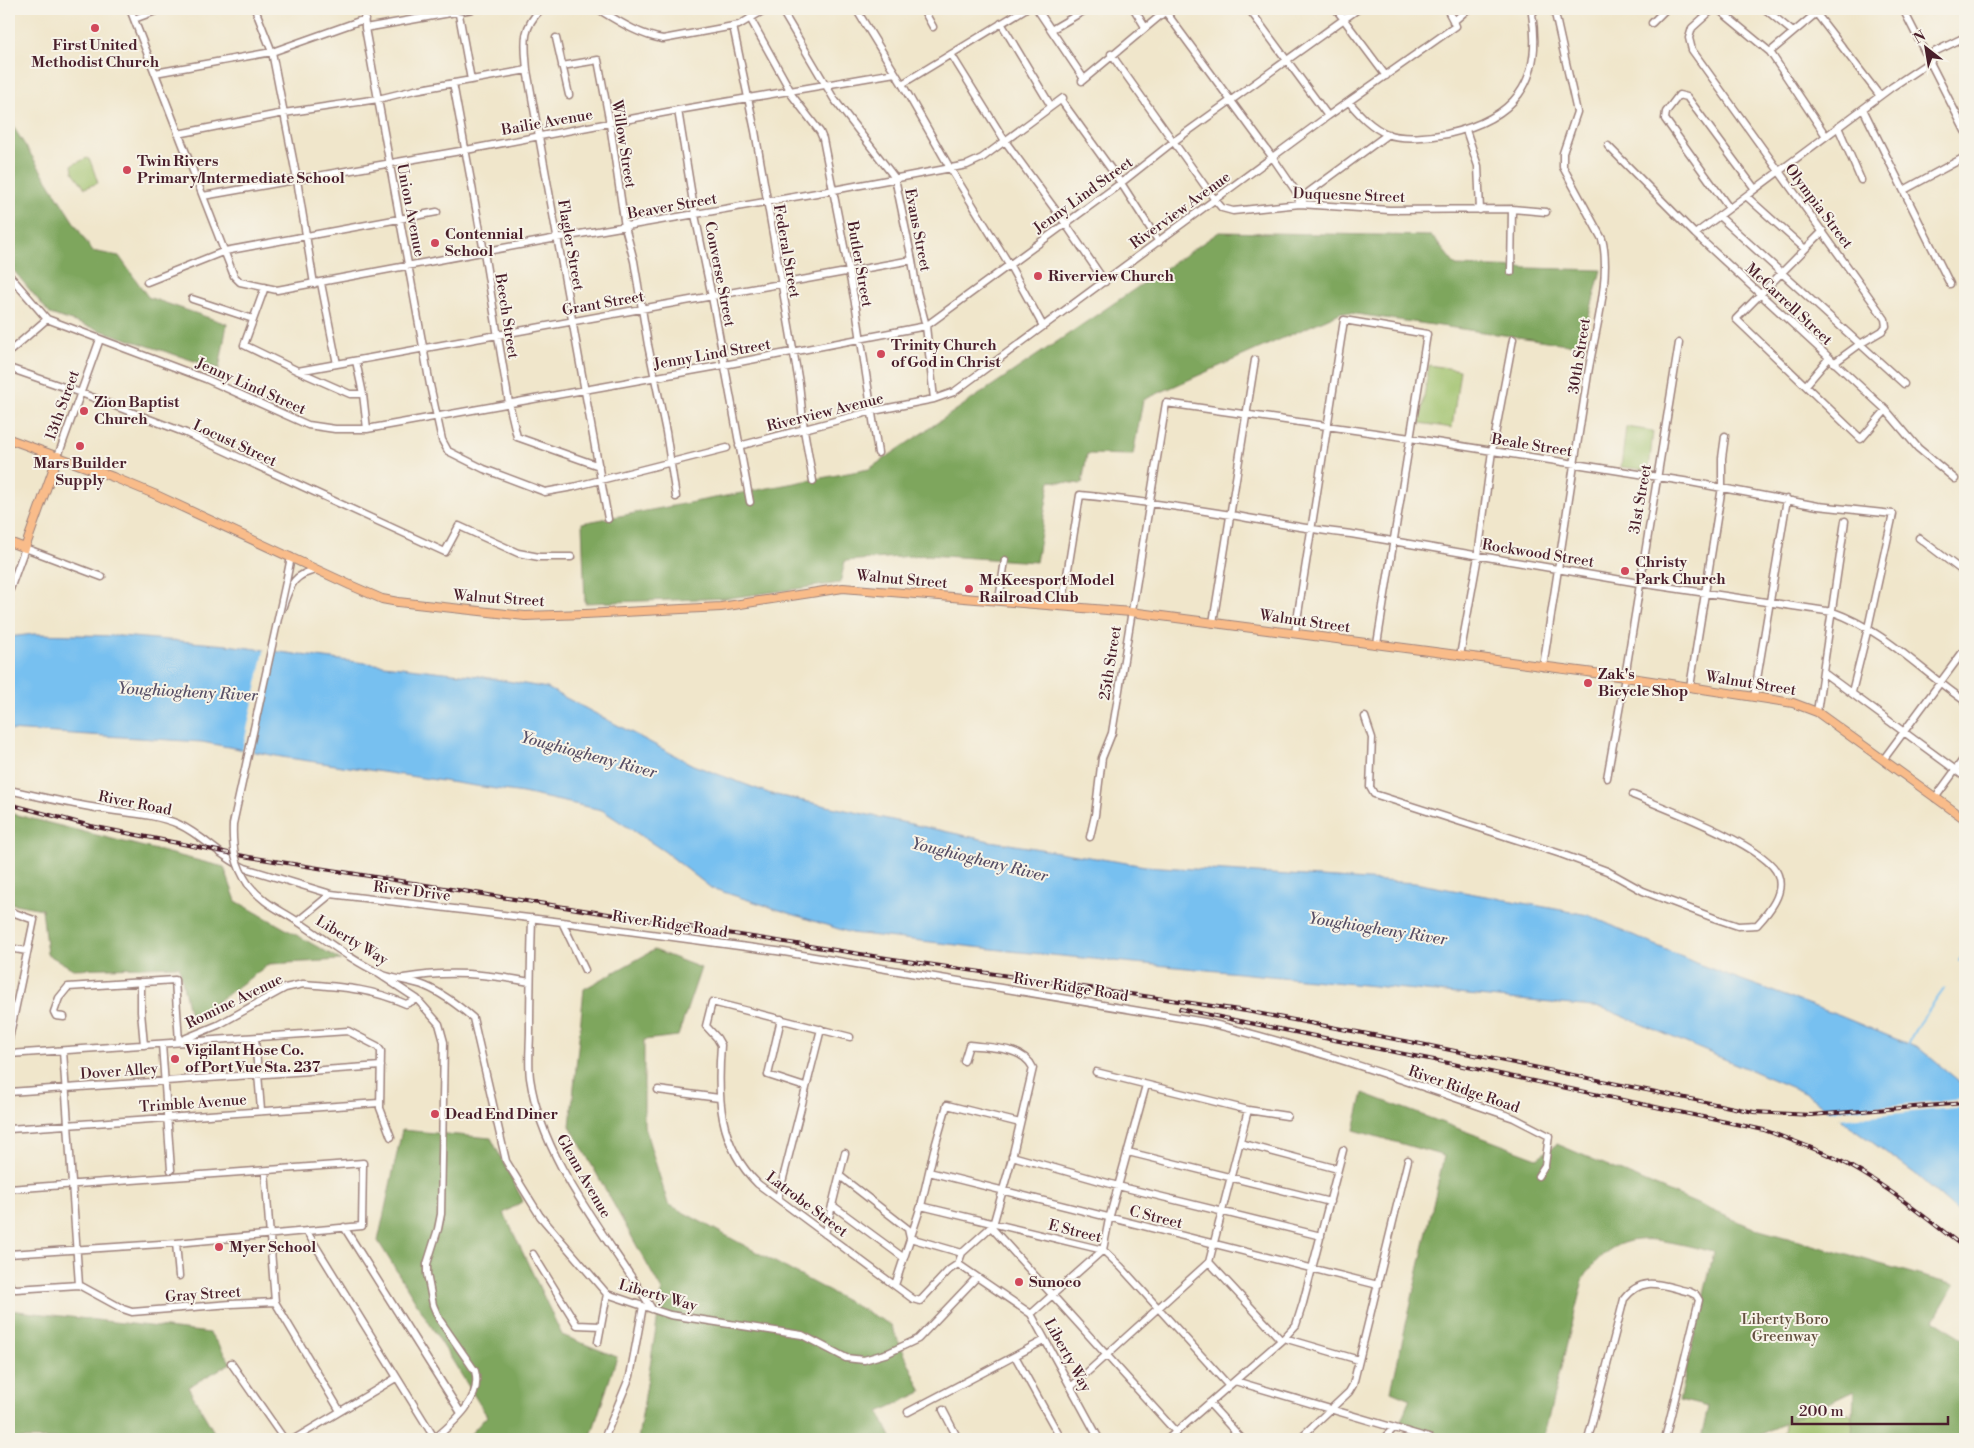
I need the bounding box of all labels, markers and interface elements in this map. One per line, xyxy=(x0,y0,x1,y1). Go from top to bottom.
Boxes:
marker: First United Methodist Church xyxy=(89,22,101,34)
north arrow xyxy=(1902,22,1952,72)
text: N xyxy=(1910,27,1929,48)
place label: First United Methodist Church xyxy=(31,36,160,72)
street label: Willow Street xyxy=(607,98,640,190)
street label: Bailie Avenue xyxy=(499,105,594,140)
place label: Twin Rivers Primary/Intermediate School xyxy=(137,152,345,188)
street label: Jenny Lind Street xyxy=(1029,153,1137,238)
street label: Olympia Street xyxy=(1780,160,1857,253)
street label: Union Avenue xyxy=(392,162,429,258)
marker: Twin Rivers Primary/Intermediate School xyxy=(121,164,133,176)
street label: Riverview Avenue xyxy=(1126,167,1234,253)
street label: Duquesne Street xyxy=(1292,184,1406,207)
street label: Evans Street xyxy=(900,187,935,274)
street label: Beaver Street xyxy=(625,189,719,224)
street label: Flagler Street xyxy=(553,198,588,293)
street label: Federal Street xyxy=(769,203,804,300)
street label: Butler Street xyxy=(842,219,877,309)
street label: Converse Street xyxy=(700,220,739,329)
place label: Contennial School xyxy=(445,225,523,261)
marker: Contennial School xyxy=(429,237,441,249)
street label: McCarrell Street xyxy=(1741,259,1837,350)
place label: Riverview Church xyxy=(1048,267,1175,286)
marker: Riverview Church xyxy=(1032,270,1044,282)
street label: Beech Street xyxy=(490,271,523,361)
street label: Grant Street xyxy=(560,287,646,320)
street label: 30th Street xyxy=(1564,316,1595,395)
street label: Jenny Lind Street xyxy=(651,335,773,374)
place label: Trinity Church of God in Christ xyxy=(891,336,1001,372)
marker: Trinity Church of God in Christ xyxy=(875,348,887,360)
street label: Jenny Lind Street xyxy=(192,353,309,419)
street label: 13th Street xyxy=(41,367,84,443)
street label: Riverview Avenue xyxy=(765,389,886,436)
place label: Zion Baptist Church xyxy=(94,393,180,429)
marker: Zion Baptist Church xyxy=(78,405,90,417)
street label: Locust Street xyxy=(190,416,280,471)
street label: Beale Street xyxy=(1489,430,1574,461)
marker: Mars Builder Supply xyxy=(74,440,86,452)
place label: Mars Builder Supply xyxy=(33,454,127,490)
street label: 31st Street xyxy=(1625,462,1656,535)
street label: Rockwood Street xyxy=(1480,535,1596,572)
place label: Christy Park Church xyxy=(1635,553,1726,589)
marker: Christy Park Church xyxy=(1619,565,1631,577)
street label: Walnut Street xyxy=(855,566,949,593)
place label: McKeesport Model Railroad Club xyxy=(979,571,1114,607)
marker: McKeesport Model Railroad Club xyxy=(963,583,975,595)
street label: Walnut Street xyxy=(452,586,546,611)
street label: Walnut Street xyxy=(1257,606,1352,637)
street label: 25th Street xyxy=(1095,624,1126,702)
place label: Zak's Bicycle Shop xyxy=(1598,665,1688,701)
street label: Walnut Street xyxy=(1703,667,1798,700)
marker: Zak's Bicycle Shop xyxy=(1582,677,1594,689)
water label: Youghiogheny River xyxy=(118,678,260,706)
water label: Youghiogheny River xyxy=(519,727,660,783)
street label: River Road xyxy=(97,787,174,820)
water label: Youghiogheny River xyxy=(909,833,1051,887)
street label: River Drive xyxy=(372,877,452,906)
street label: River Ridge Road xyxy=(611,907,729,942)
water label: Youghiogheny River xyxy=(1307,908,1450,950)
street label: Liberty Way xyxy=(312,911,392,970)
street label: River Ridge Road xyxy=(1012,969,1130,1006)
street label: Romine Avenue xyxy=(183,970,286,1033)
place label: Vigilant Hose Co. of Port Vue Sta. 237 xyxy=(184,1041,321,1077)
marker: Vigilant Hose Co. of Port Vue Sta. 237 xyxy=(169,1053,181,1065)
street label: Dover Alley xyxy=(79,1059,159,1084)
street label: River Ridge Road xyxy=(1406,1062,1522,1118)
street label: Trimble Avenue xyxy=(139,1090,248,1117)
place label: Dead End Diner xyxy=(445,1105,559,1124)
marker: Dead End Diner xyxy=(429,1108,441,1120)
street label: Glenn Avenue xyxy=(552,1131,615,1221)
street label: Latrobe Street xyxy=(762,1167,852,1242)
street label: C Street xyxy=(1127,1202,1185,1233)
street label: E Street xyxy=(1046,1216,1104,1247)
place label: Myer School xyxy=(229,1238,316,1257)
marker: Myer School xyxy=(213,1241,225,1253)
place label: Sunoco xyxy=(1029,1273,1082,1292)
street label: Liberty Way xyxy=(616,1275,700,1316)
marker: Sunoco xyxy=(1013,1276,1025,1288)
street label: Gray Street xyxy=(164,1282,242,1307)
park label: Liberty Boro Greenway xyxy=(1741,1310,1829,1346)
street label: Liberty Way xyxy=(1040,1315,1096,1396)
scale bar xyxy=(1792,1393,1948,1425)
text: 200 m xyxy=(1799,1402,1844,1421)

